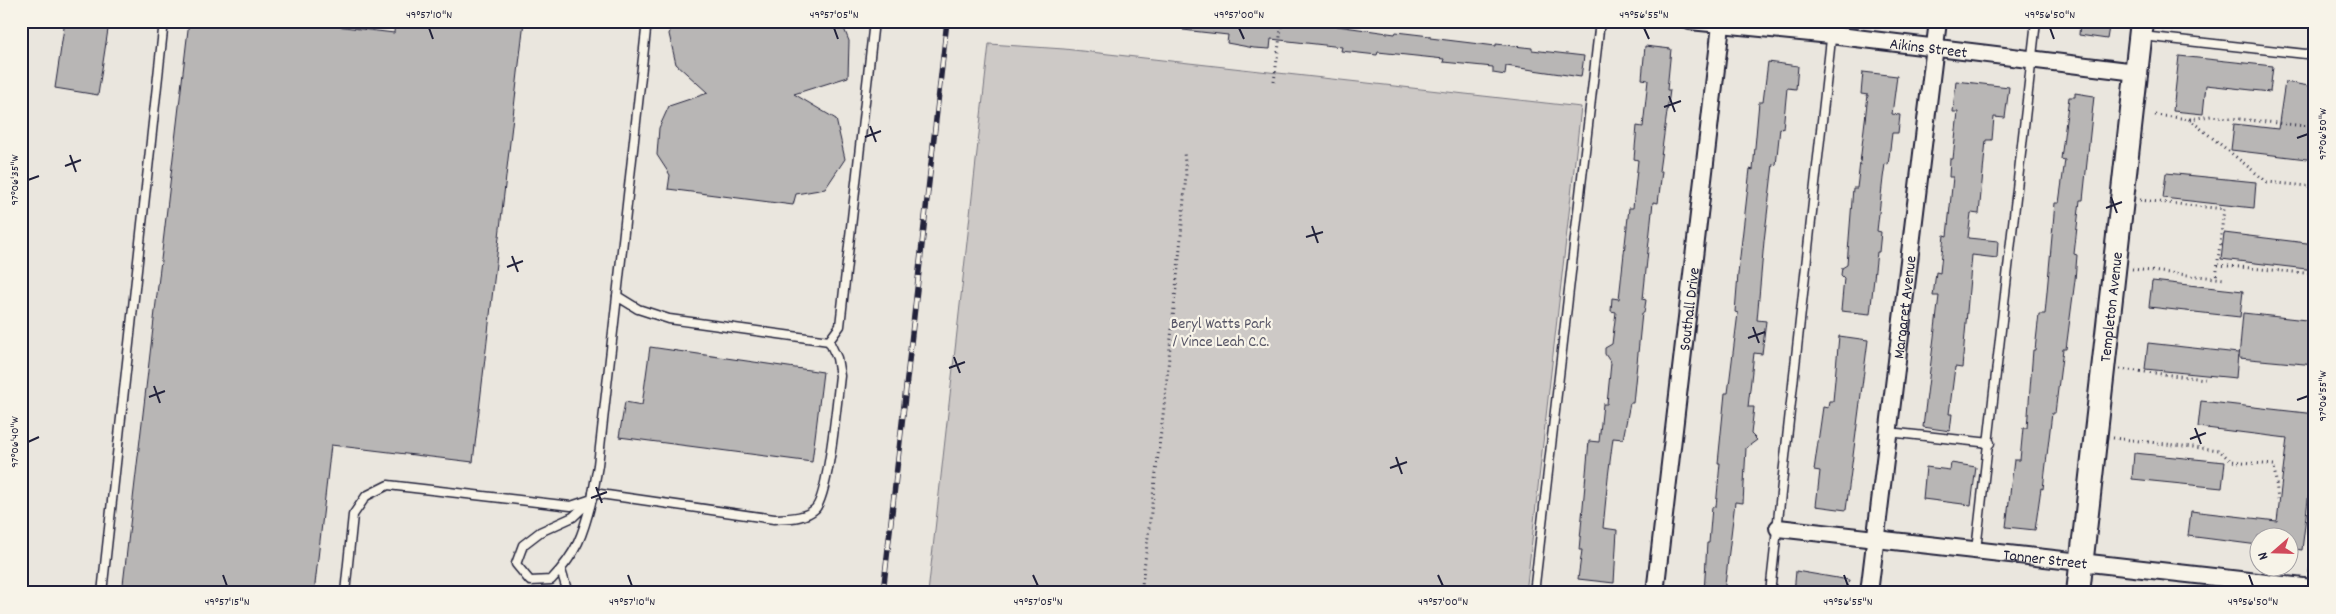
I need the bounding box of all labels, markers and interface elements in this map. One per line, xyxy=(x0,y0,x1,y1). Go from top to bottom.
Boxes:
text: 49°57'10"N xyxy=(406,7,452,24)
text: 49°57'05"N xyxy=(809,7,859,24)
text: 49°57'00"N xyxy=(1214,7,1264,24)
text: 49°56'55"N xyxy=(1619,7,1669,24)
text: 49°56'50"N xyxy=(2025,7,2075,24)
street label: Aikins Street xyxy=(1888,33,1968,65)
text: 97°06'50"W xyxy=(2315,108,2332,160)
text: 97°06'35"W xyxy=(7,155,24,205)
street label: Templeton Avenue xyxy=(2095,251,2130,363)
street label: Margaret Avenue xyxy=(1888,254,1924,360)
street label: Southall Drive xyxy=(1674,266,1707,352)
park label: Beryl Watts Park / Vince Leah C.C. xyxy=(1171,313,1271,354)
text: 97°06'55"W xyxy=(2315,370,2332,422)
text: 97°06'40"W xyxy=(7,416,24,468)
north arrow xyxy=(2248,526,2298,576)
street label: Tanner Street xyxy=(2002,544,2088,577)
text: N xyxy=(2253,549,2274,562)
text: 49°57'15"N xyxy=(204,594,250,611)
text: 49°57'10"N xyxy=(609,594,655,611)
text: 49°57'05"N xyxy=(1013,594,1063,611)
text: 49°57'00"N xyxy=(1418,594,1468,611)
text: 49°56'55"N xyxy=(1823,594,1873,611)
text: 49°56'50"N xyxy=(2228,594,2278,611)

